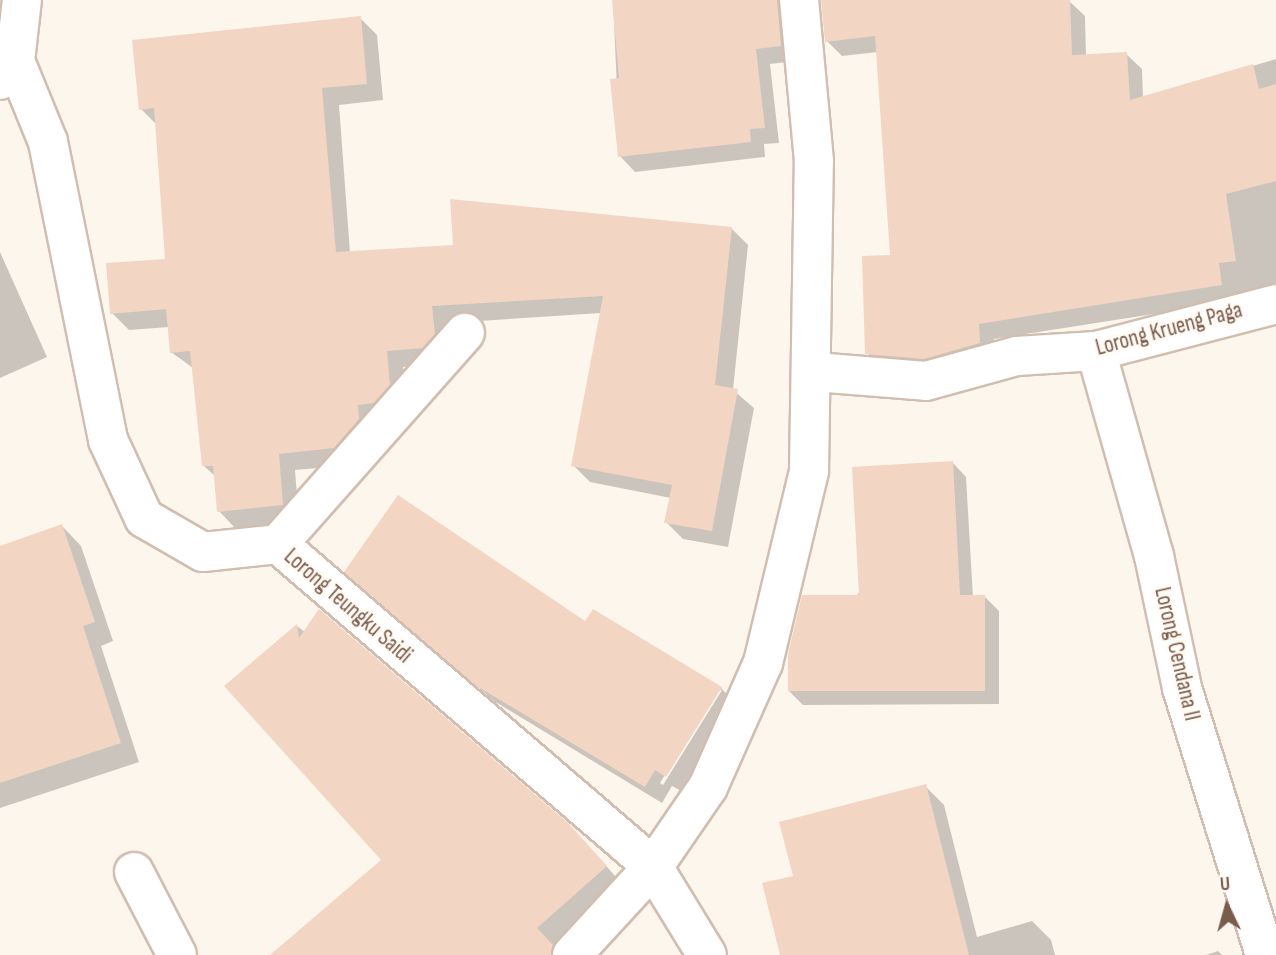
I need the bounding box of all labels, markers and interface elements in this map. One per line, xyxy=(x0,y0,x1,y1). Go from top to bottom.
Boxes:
street label: Lorong Krueng Paga xyxy=(1093,296,1245,362)
street label: Lorong Teungku Saidi xyxy=(278,543,418,669)
street label: Lorong Cendana II xyxy=(1148,584,1206,724)
north arrow xyxy=(1192,871,1262,941)
text: U xyxy=(1219,873,1231,896)

